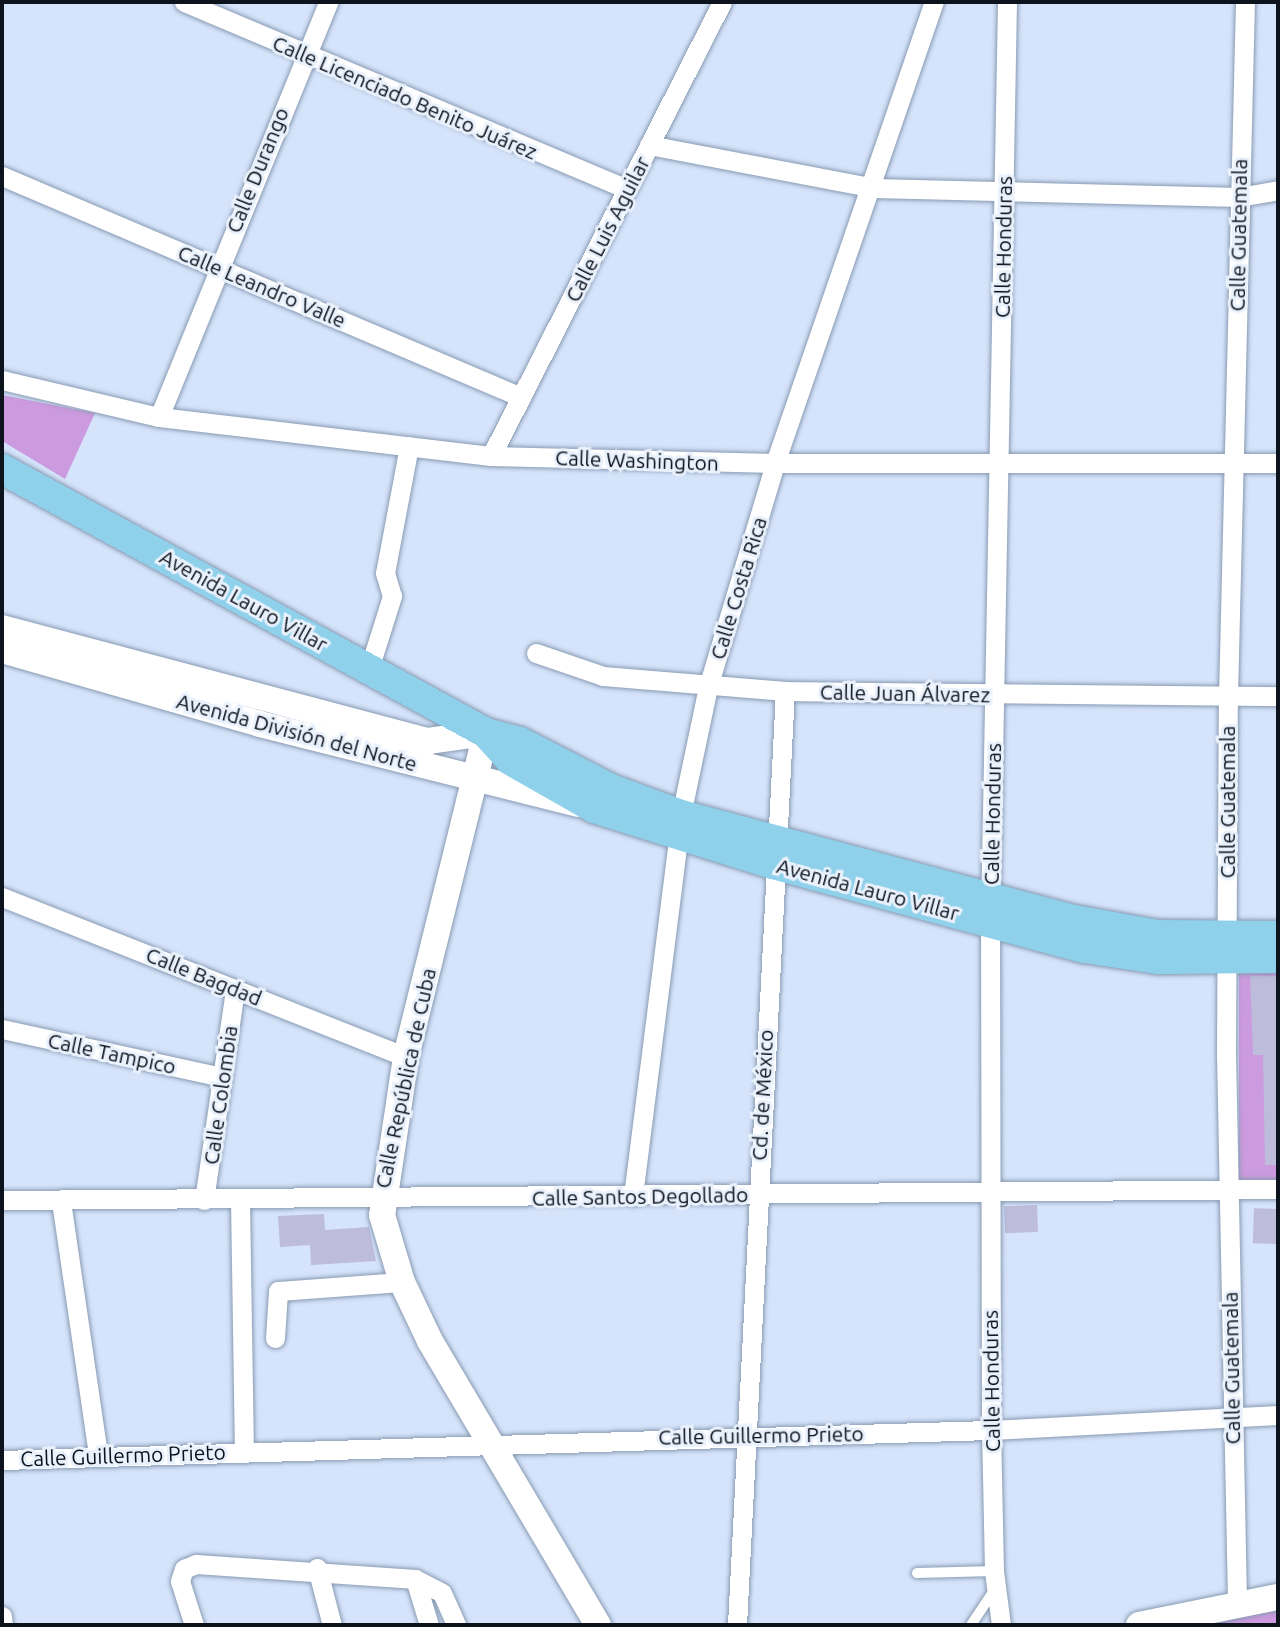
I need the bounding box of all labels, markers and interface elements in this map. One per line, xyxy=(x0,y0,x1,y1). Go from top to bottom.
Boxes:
street label: Calle Licenciado Benito Juárez xyxy=(269,30,541,164)
street label: Calle Durango xyxy=(220,104,294,236)
street label: Calle Luis Aguilar xyxy=(559,152,655,306)
street label: Calle Guatemala xyxy=(1224,158,1252,312)
street label: Calle Honduras xyxy=(989,176,1017,318)
street label: Calle Leandro Valle xyxy=(174,239,350,333)
street label: Calle Washington xyxy=(555,445,719,475)
street label: Calle Costa Rica xyxy=(704,514,772,662)
street label: Avenida Lauro Villar xyxy=(156,544,332,656)
street label: Calle Juan Álvarez xyxy=(820,679,990,707)
street label: Avenida División del Norte xyxy=(174,688,420,776)
street label: Calle Guatemala xyxy=(1214,726,1240,878)
street label: Calle Honduras xyxy=(978,743,1006,885)
street label: Avenida Lauro Villar xyxy=(774,853,962,925)
street label: Calle Bagdad xyxy=(142,941,266,1011)
street label: Calle República de Cuba xyxy=(369,966,441,1190)
street label: Calle Colombia xyxy=(198,1024,242,1166)
street label: Calle Tampico xyxy=(46,1027,178,1079)
street label: Cd. de México xyxy=(746,1029,778,1161)
street label: Calle Santos Degollado xyxy=(532,1182,748,1210)
street label: Calle Guatemala xyxy=(1217,1291,1245,1445)
street label: Calle Honduras xyxy=(977,1310,1005,1452)
street label: Calle Guillermo Prieto xyxy=(658,1421,864,1449)
street label: Calle Guillermo Prieto xyxy=(20,1439,226,1471)

